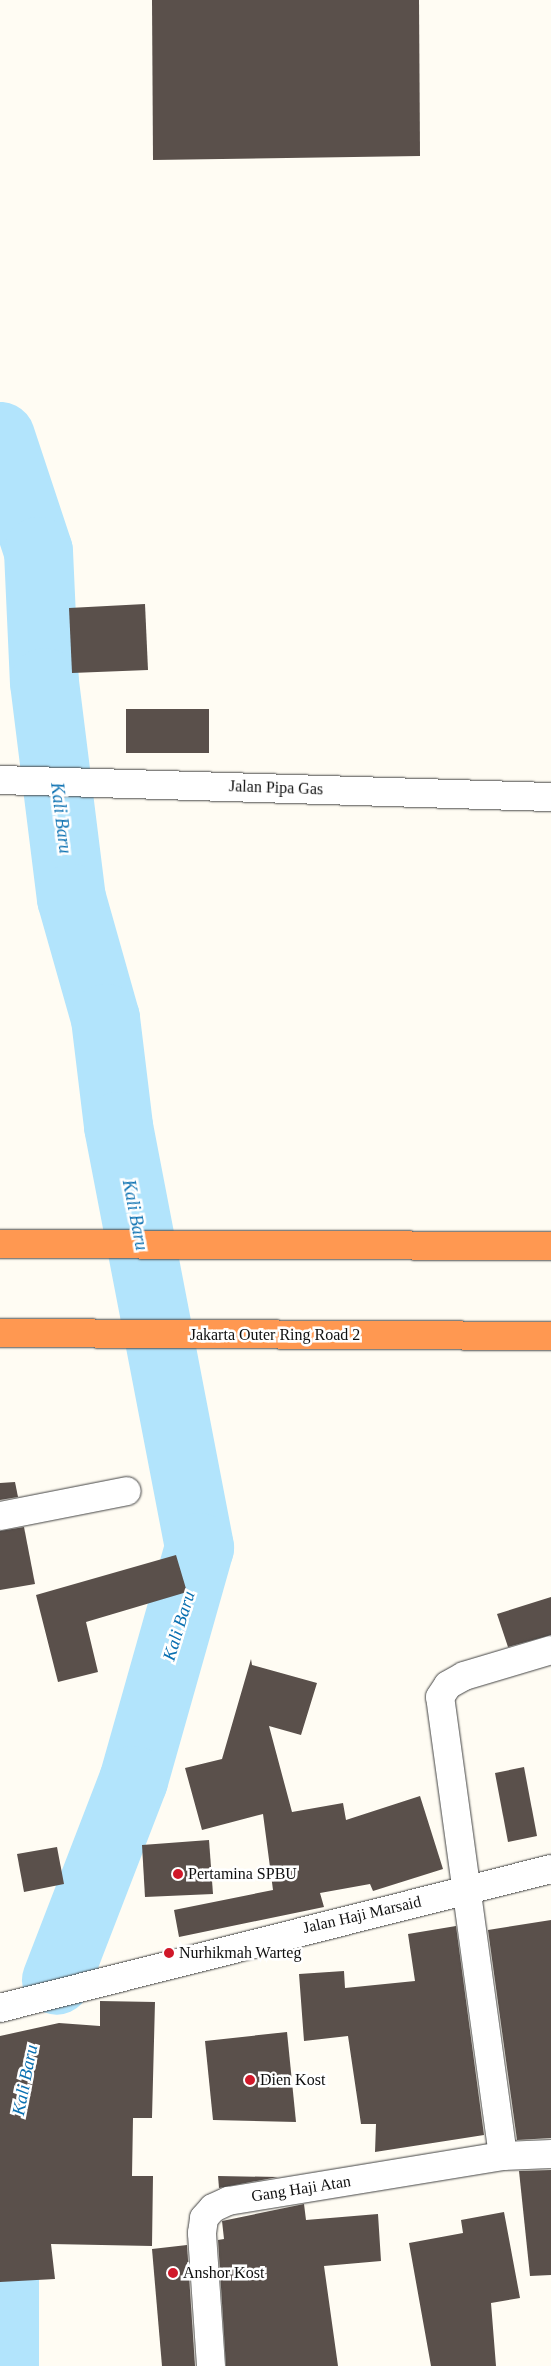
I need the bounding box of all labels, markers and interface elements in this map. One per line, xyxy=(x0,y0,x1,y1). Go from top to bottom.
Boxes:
street label: Jalan Pipa Gas xyxy=(229,777,323,799)
water label: Kali Baru xyxy=(46,781,76,855)
water label: Kali Baru xyxy=(118,1178,152,1252)
street label: Jakarta Outer Ring Road 2 xyxy=(190,1325,360,1345)
water label: Kali Baru xyxy=(158,1589,200,1663)
place label: Pertamina SPBU xyxy=(188,1864,297,1884)
marker: Pertamina SPBU xyxy=(172,1868,184,1880)
street label: Jalan Haji Marsaid xyxy=(301,1892,423,1938)
place label: Nurhikmah Warteg xyxy=(179,1943,302,1963)
marker: Nurhikmah Warteg xyxy=(163,1947,175,1959)
water label: Kali Baru xyxy=(8,2043,42,2117)
place label: Dien Kost xyxy=(260,2070,325,2090)
marker: Dien Kost xyxy=(244,2074,256,2086)
street label: Gang Haji Atan xyxy=(249,2172,353,2206)
place label: Anshor Kost xyxy=(183,2263,264,2283)
marker: Anshor Kost xyxy=(167,2267,179,2279)

